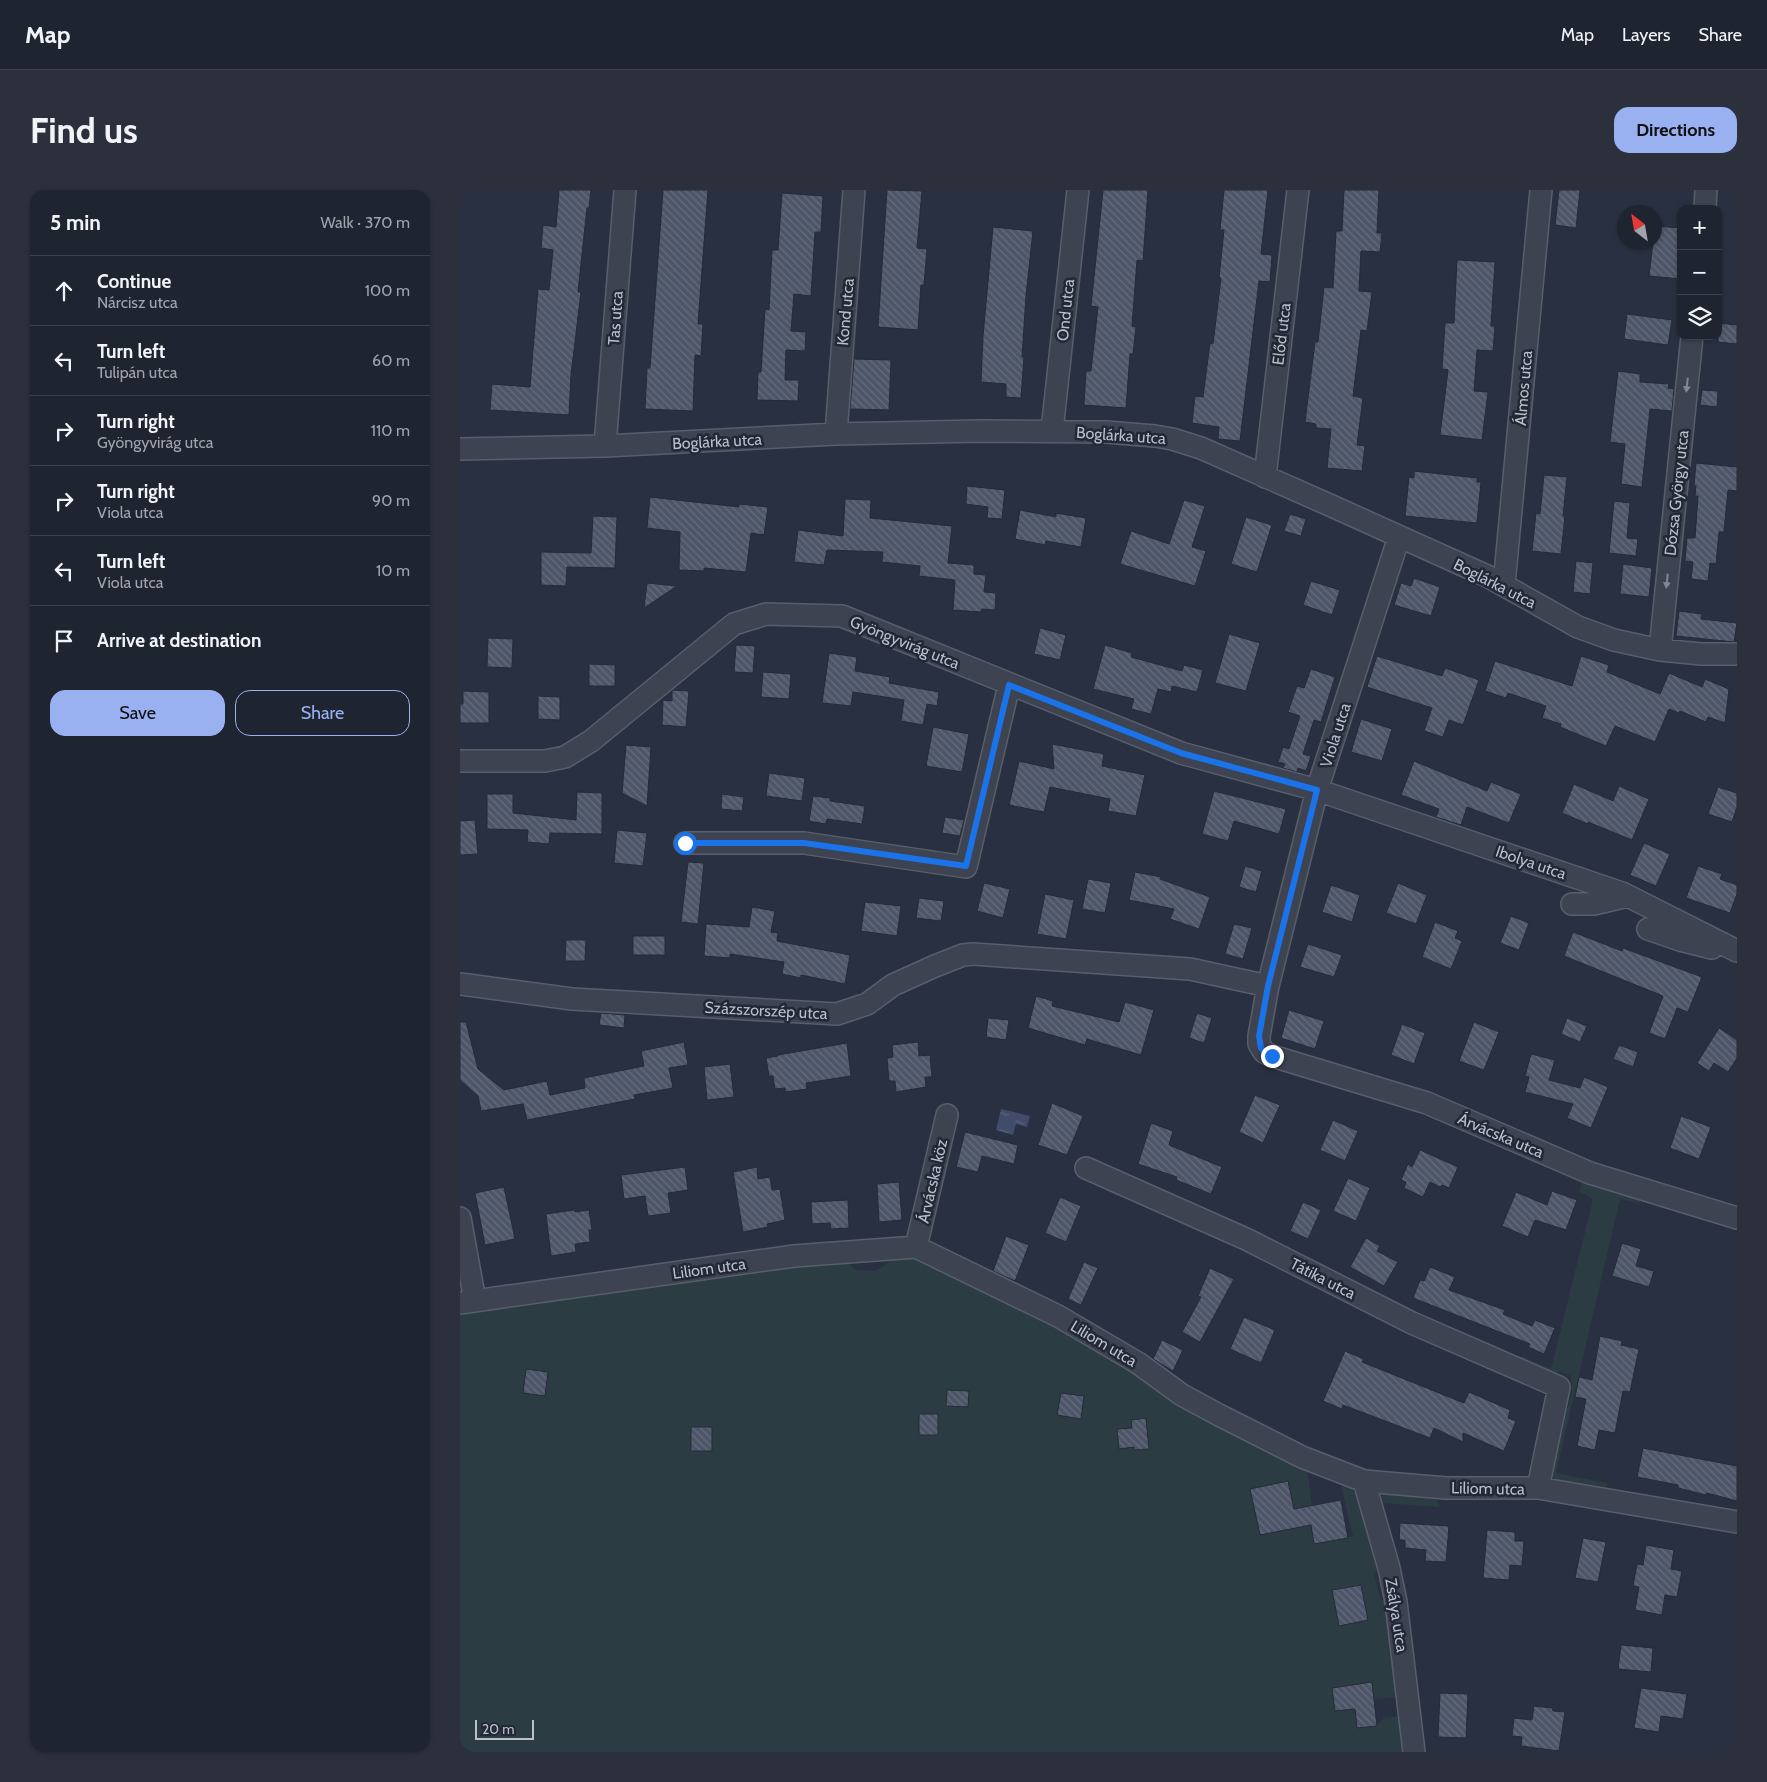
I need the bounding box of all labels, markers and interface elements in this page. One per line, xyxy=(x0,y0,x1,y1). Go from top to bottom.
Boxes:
text: Map xyxy=(25,20,71,49)
text: Map xyxy=(1561,24,1594,46)
text: Layers xyxy=(1622,24,1671,46)
text: Share xyxy=(1699,24,1742,46)
button: Directions xyxy=(1614,107,1737,153)
text: Find us xyxy=(30,109,138,152)
north arrow xyxy=(1617,205,1662,250)
map controls xyxy=(1677,205,1722,340)
button: + xyxy=(1677,205,1722,250)
text: 5 min xyxy=(50,210,101,235)
text: Walk · 370 m xyxy=(321,213,410,232)
button: − xyxy=(1677,250,1722,295)
text: Continue xyxy=(97,270,171,293)
icon: ahead xyxy=(50,277,78,305)
street label: Kond utca xyxy=(833,277,858,346)
street label: Ond utca xyxy=(1053,278,1078,342)
text: 100 m xyxy=(365,281,410,300)
street label: Tas utca xyxy=(604,290,627,346)
text: Nárcisz utca xyxy=(97,293,178,312)
button: layers xyxy=(1677,295,1722,340)
street label: Előd utca xyxy=(1268,302,1295,366)
text: Turn left xyxy=(97,340,165,363)
icon: left xyxy=(50,347,78,375)
street label: Álmos utca xyxy=(1511,349,1536,426)
text: 60 m xyxy=(372,351,410,370)
text: Tulipán utca xyxy=(97,363,177,382)
one-way arrow xyxy=(1683,377,1691,393)
text: Turn right xyxy=(97,410,175,433)
icon: right xyxy=(50,417,78,445)
text: 110 m xyxy=(371,421,410,440)
street label: Boglárka utca xyxy=(1075,423,1167,448)
street label: Dózsa György utca xyxy=(1660,429,1693,557)
street label: Boglárka utca xyxy=(672,430,763,453)
text: Gyöngyvirág utca xyxy=(97,433,213,452)
text: Turn right xyxy=(97,480,175,503)
icon: right xyxy=(50,487,78,515)
text: 90 m xyxy=(372,491,410,510)
text: Viola utca xyxy=(97,503,163,522)
text: Turn left xyxy=(97,550,165,573)
street label: Boglárka utca xyxy=(1450,555,1539,612)
icon: left xyxy=(50,557,78,585)
text: 10 m xyxy=(376,561,410,580)
text: Viola utca xyxy=(97,573,163,592)
one-way arrow xyxy=(1663,574,1671,590)
street label: Gyöngyvirág utca xyxy=(847,612,963,673)
icon: arrive xyxy=(50,627,78,655)
text: Arrive at destination xyxy=(97,629,261,652)
button: Save xyxy=(50,690,225,736)
button: Share xyxy=(235,690,410,736)
street label: Viola utca xyxy=(1316,700,1355,770)
route start xyxy=(674,832,697,855)
street label: Ibolya utca xyxy=(1493,842,1569,883)
street label: Százszorszép utca xyxy=(704,998,828,1023)
route end xyxy=(1261,1045,1284,1068)
street label: Árvácska utca xyxy=(1455,1109,1547,1162)
street label: Árvácska köz xyxy=(914,1137,951,1225)
street label: Liliom utca xyxy=(671,1254,747,1283)
street label: Tátika utca xyxy=(1287,1254,1359,1303)
street label: Liliom utca xyxy=(1067,1316,1140,1371)
street label: Liliom utca xyxy=(1451,1478,1525,1499)
street label: Zsálya utca xyxy=(1381,1577,1412,1654)
scale bar xyxy=(475,1717,534,1740)
text: 20 m xyxy=(482,1720,515,1738)

